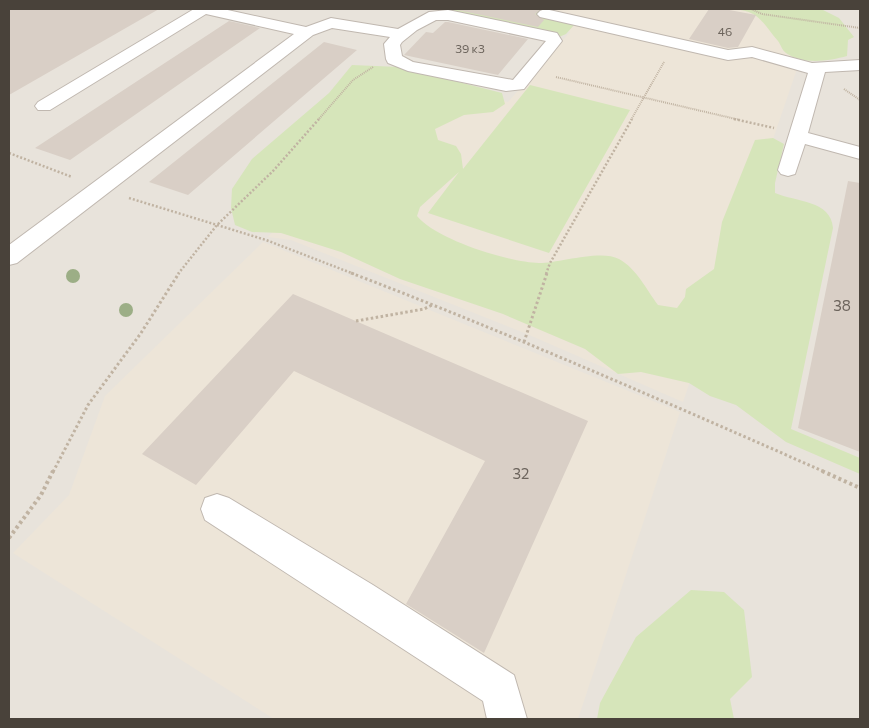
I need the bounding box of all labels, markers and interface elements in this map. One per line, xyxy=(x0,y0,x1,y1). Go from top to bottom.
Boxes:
house number: 46 xyxy=(718,24,732,38)
house number: 39 к3 xyxy=(455,41,485,55)
house number: 38 xyxy=(833,296,851,314)
house number: 32 xyxy=(513,464,529,482)

